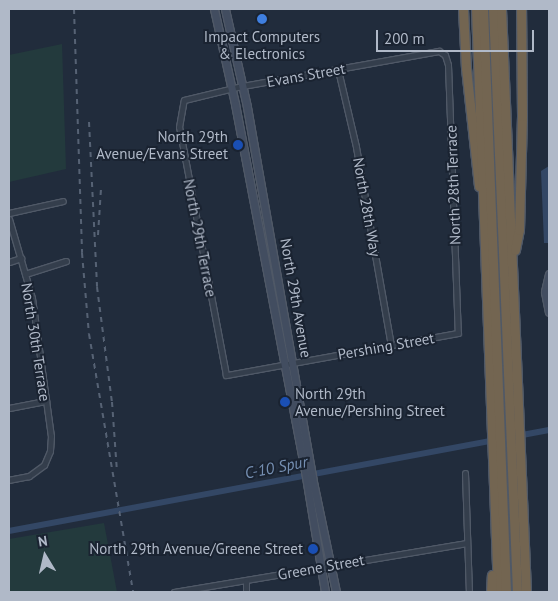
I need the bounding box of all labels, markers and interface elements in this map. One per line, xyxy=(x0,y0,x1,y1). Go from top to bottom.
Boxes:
marker: Impact Computers & Electronics xyxy=(256,13,268,25)
scale bar xyxy=(378,20,536,52)
place label: Impact Computers & Electronics xyxy=(204,27,320,62)
text: 200 m xyxy=(384,29,425,48)
street label: Evans Street xyxy=(265,59,347,91)
street label: North 28th Terrace xyxy=(442,125,464,245)
place label: North 29th Avenue/Evans Street xyxy=(96,127,228,162)
marker: North 29th Avenue/Evans Street xyxy=(232,139,244,151)
street label: North 28th Way xyxy=(349,156,385,258)
street label: North 29th Terrace xyxy=(180,177,220,299)
street label: North 29th Avenue xyxy=(277,237,315,359)
street label: North 30th Terrace xyxy=(18,281,54,403)
street label: Pershing Street xyxy=(336,329,436,363)
place label: North 29th Avenue/Pershing Street xyxy=(295,384,445,419)
marker: North 29th Avenue/Pershing Street xyxy=(279,396,291,408)
water label: C-10 Spur xyxy=(243,452,309,482)
north arrow xyxy=(20,531,70,581)
text: N xyxy=(37,532,49,551)
place label: North 29th Avenue/Greene Street xyxy=(89,540,303,558)
marker: North 29th Avenue/Greene Street xyxy=(307,543,319,555)
street label: Greene Street xyxy=(276,551,366,583)

